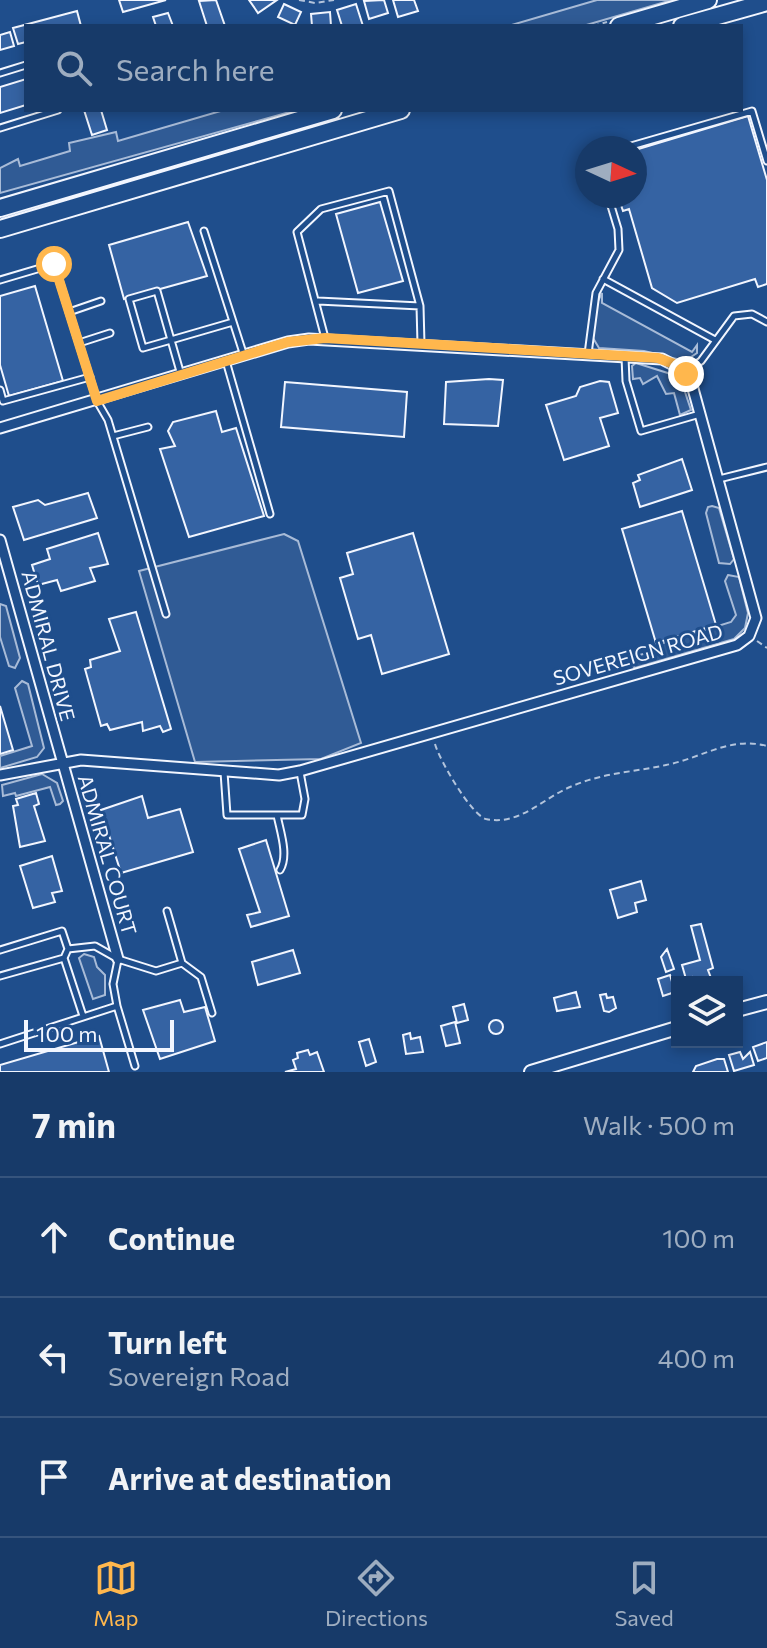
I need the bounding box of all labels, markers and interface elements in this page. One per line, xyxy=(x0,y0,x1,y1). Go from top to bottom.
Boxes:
search box xyxy=(24,24,743,112)
icon: search xyxy=(52,46,96,90)
text: Search here xyxy=(116,50,275,87)
north arrow xyxy=(575,136,647,208)
route start xyxy=(36,246,72,282)
route end xyxy=(668,356,704,392)
street label: ADMIRAL DRIVE xyxy=(17,568,81,724)
street label: SOVEREIGN ROAD xyxy=(550,618,725,690)
street label: ADMIRAL COURT xyxy=(74,772,142,938)
map controls xyxy=(671,976,743,1048)
button: layers xyxy=(671,976,743,1048)
scale bar xyxy=(24,1016,174,1052)
text: 100 m xyxy=(36,1020,98,1047)
text: 7 min xyxy=(32,1103,116,1145)
text: Walk · 500 m xyxy=(583,1109,735,1140)
icon: ahead xyxy=(32,1215,76,1259)
text: Continue xyxy=(108,1219,235,1256)
text: 100 m xyxy=(662,1222,735,1253)
text: Turn left xyxy=(108,1323,227,1360)
icon: left xyxy=(32,1335,76,1379)
text: 400 m xyxy=(658,1342,735,1373)
text: Sovereign Road xyxy=(108,1360,290,1391)
icon: arrive xyxy=(32,1455,76,1499)
text: Arrive at destination xyxy=(108,1459,392,1496)
tab: Map xyxy=(93,1556,139,1631)
tab: Directions xyxy=(325,1556,428,1631)
tab: Saved xyxy=(614,1556,674,1631)

